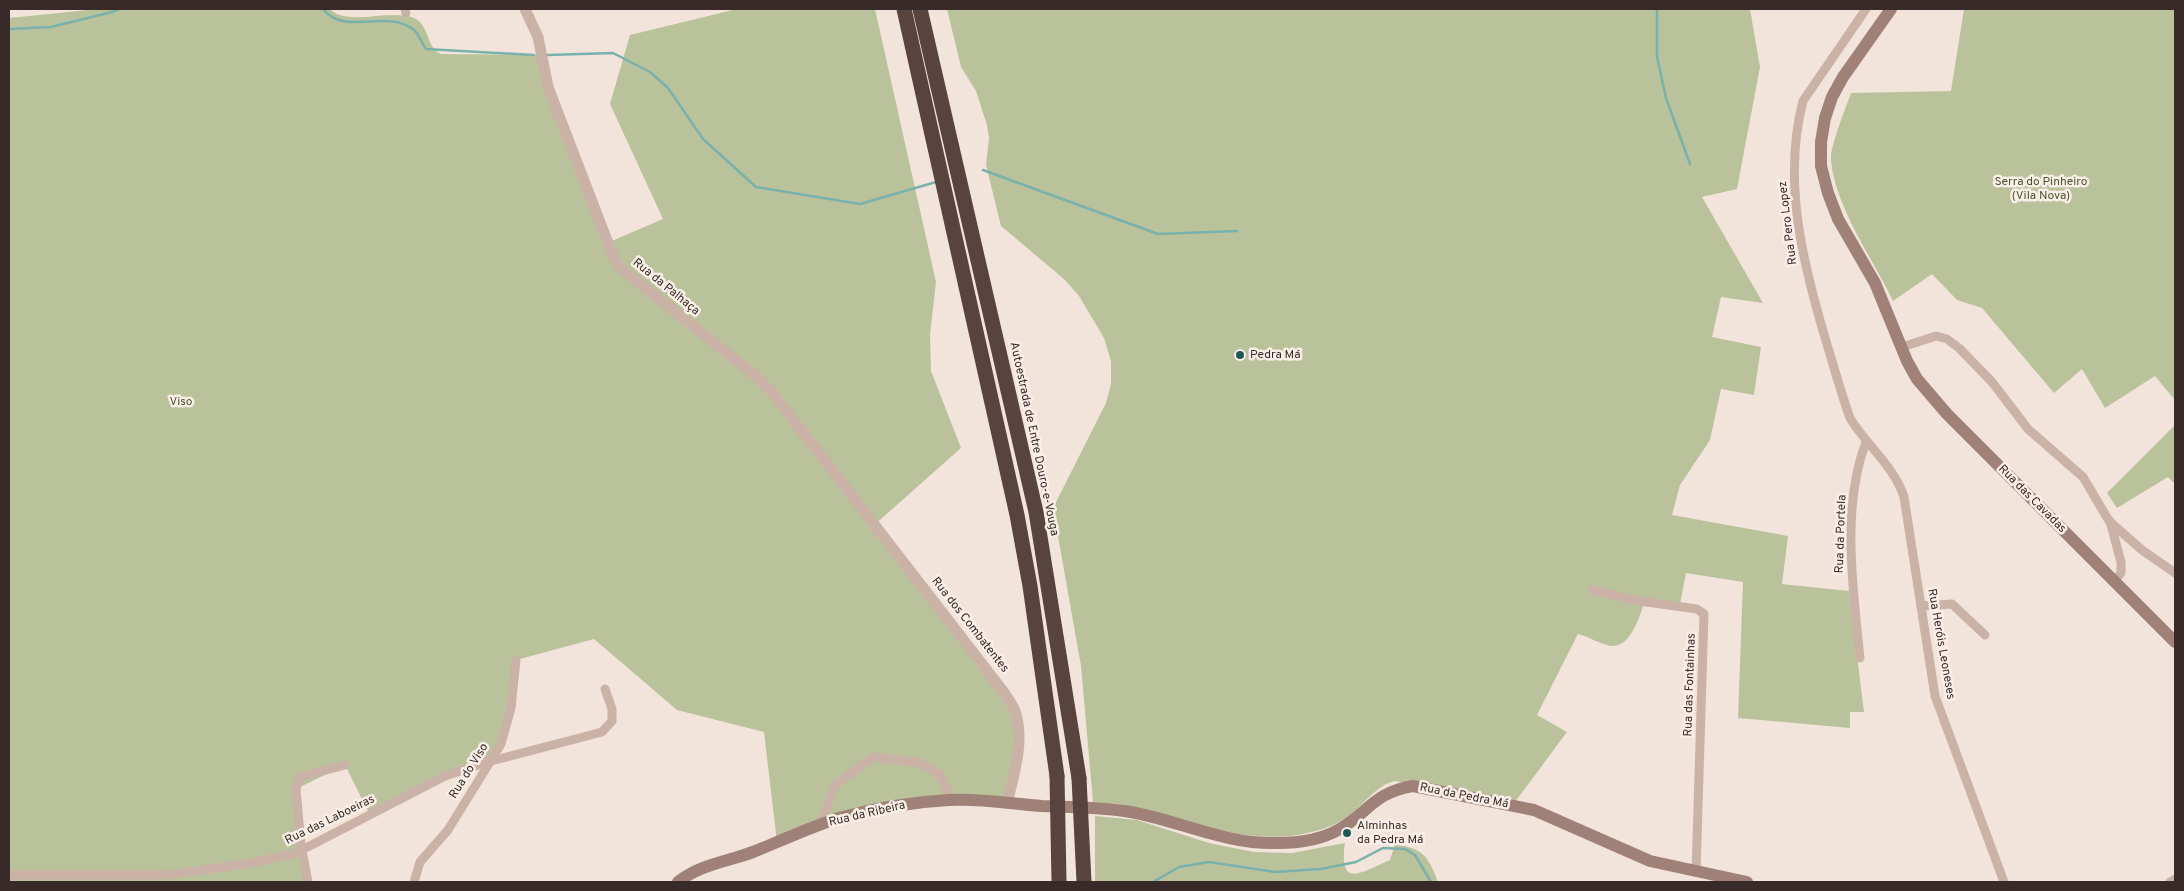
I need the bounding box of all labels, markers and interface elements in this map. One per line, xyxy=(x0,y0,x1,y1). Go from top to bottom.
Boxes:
park label: Serra do Pinheiro (Vila Nova) xyxy=(1995,174,2088,204)
street label: Rua Pero Lopez xyxy=(1775,180,1801,266)
street label: Rua da Palhaça xyxy=(629,255,703,319)
street label: Autoestrada de Entre Douro-e-Vouga xyxy=(1006,341,1062,537)
place label: Pedra Má xyxy=(1250,347,1301,363)
marker: Pedra Má xyxy=(1234,349,1246,361)
park label: Viso xyxy=(169,394,193,410)
street label: Rua das Cavadas xyxy=(1994,461,2070,537)
street label: Rua da Portela xyxy=(1832,494,1850,574)
street label: Rua dos Combatentes xyxy=(928,574,1012,676)
street label: Rua Heróis Leoneses xyxy=(1923,587,1959,701)
street label: Rua das Fontainhas xyxy=(1680,633,1700,737)
street label: Rua do Viso xyxy=(446,740,493,802)
street label: Rua da Pedra Má xyxy=(1418,780,1510,812)
street label: Rua das Laboeiras xyxy=(282,791,378,849)
street label: Rua da Ribeira xyxy=(827,797,907,831)
place label: Alminhas da Pedra Má xyxy=(1357,818,1423,848)
marker: Alminhas da Pedra Má xyxy=(1341,827,1353,839)

